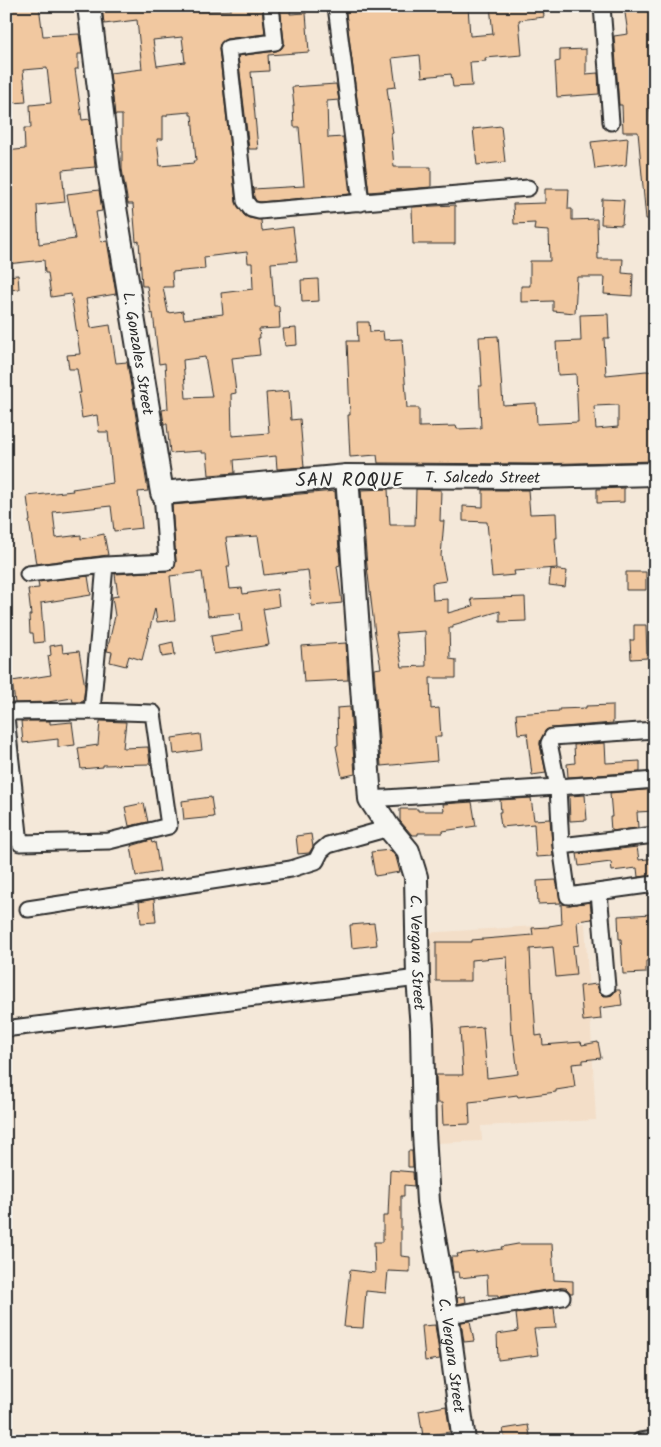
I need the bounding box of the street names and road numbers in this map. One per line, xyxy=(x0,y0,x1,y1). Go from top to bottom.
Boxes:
street label: L. Gonzales Street xyxy=(115,290,160,418)
street label: T. Salcedo Street xyxy=(425,465,541,491)
street label: C. Vergara Street xyxy=(402,894,432,1012)
street label: C. Vergara Street xyxy=(430,1296,471,1415)

